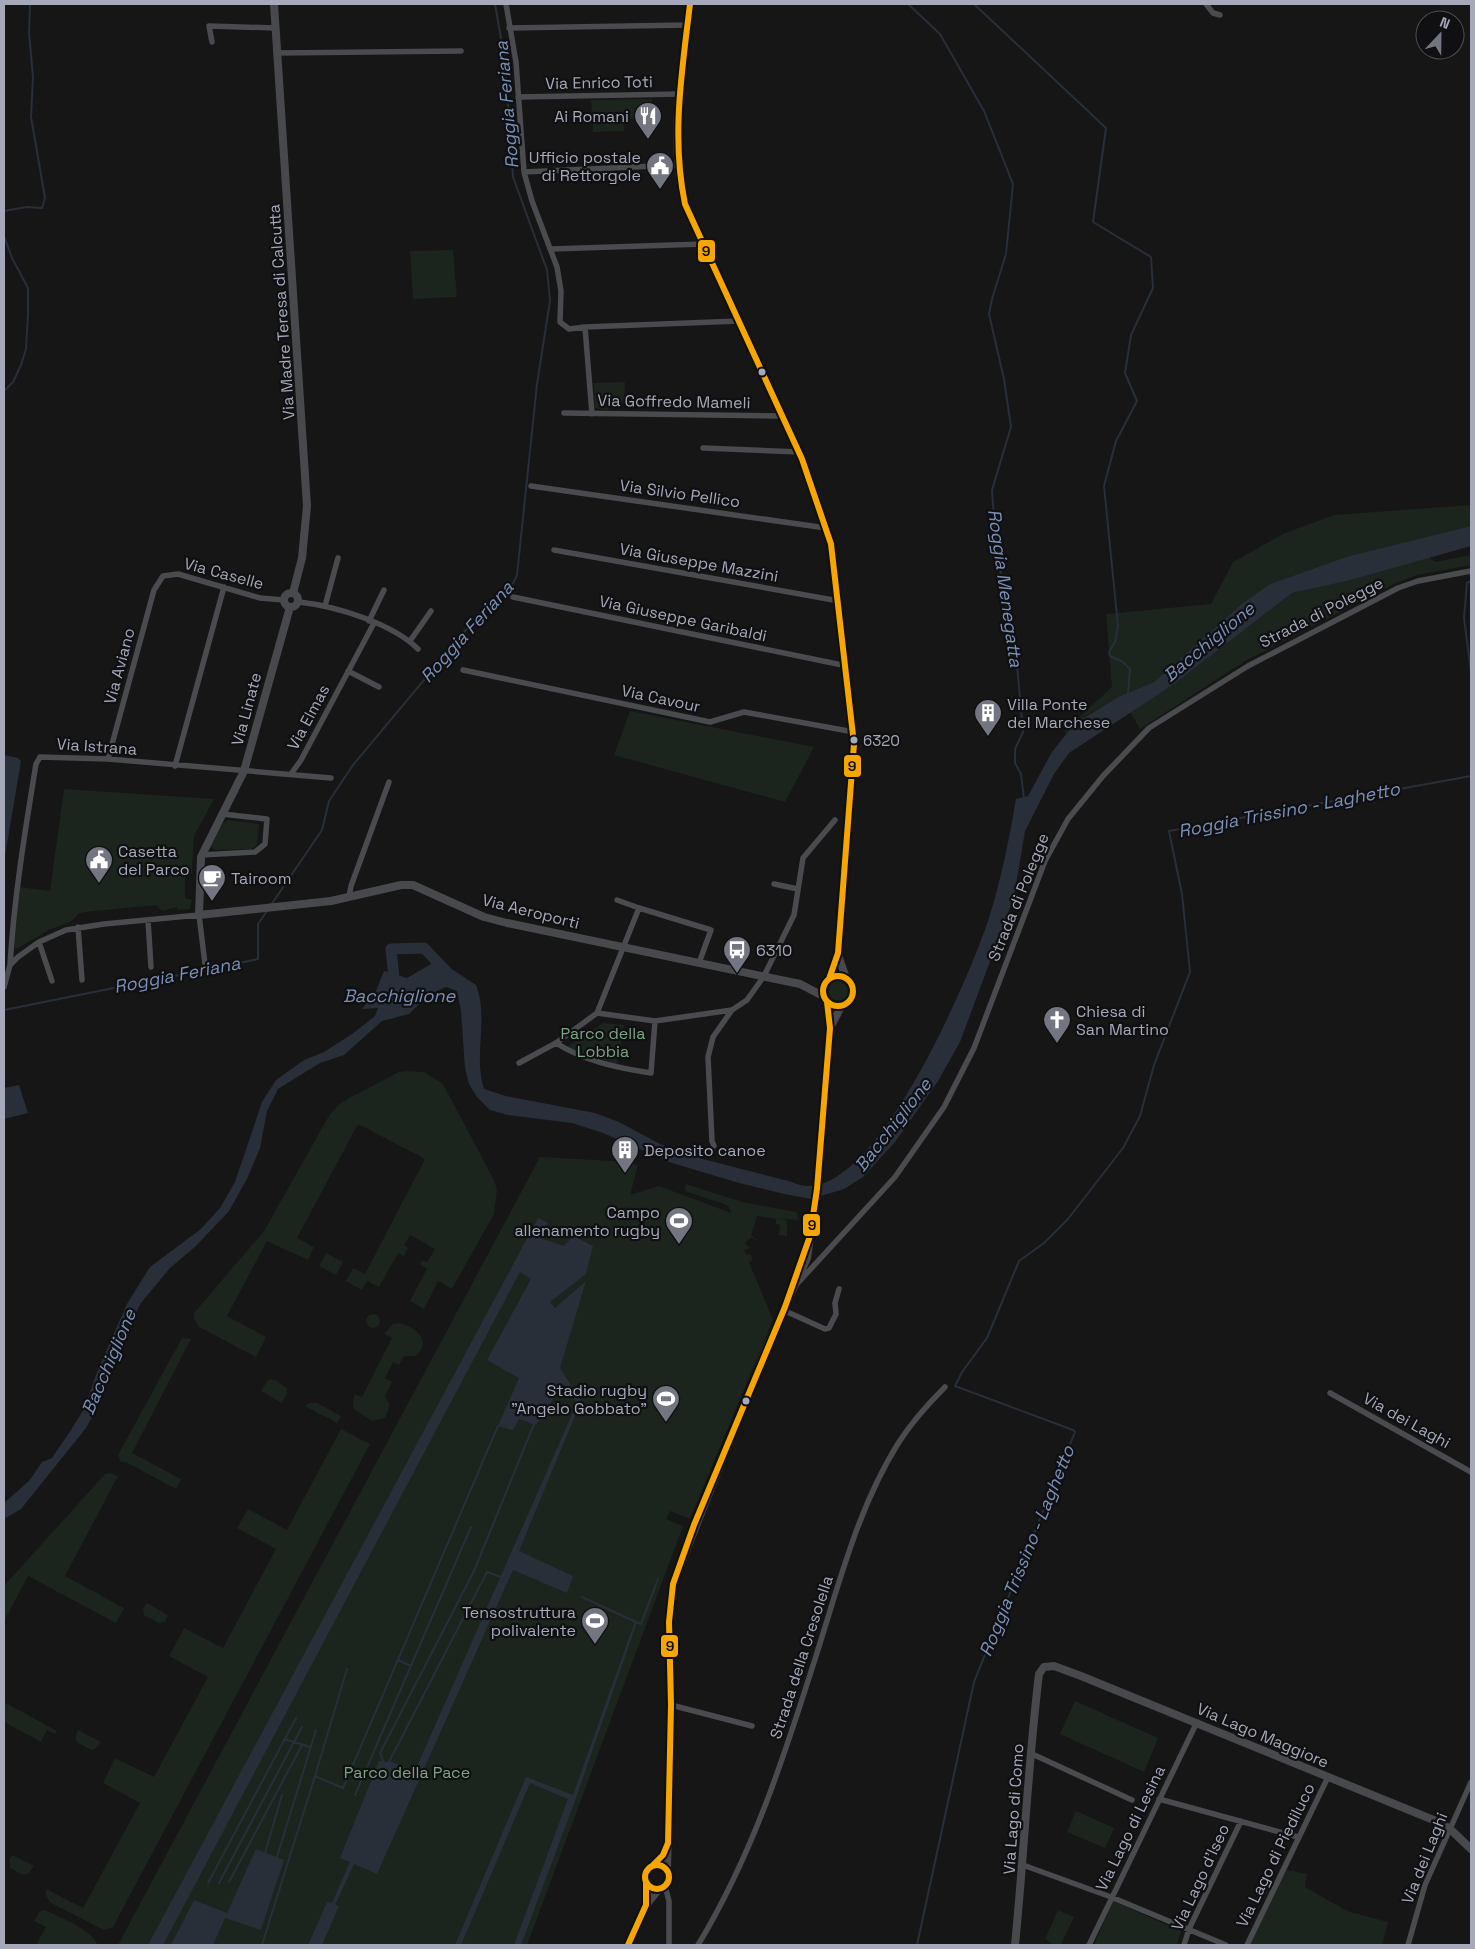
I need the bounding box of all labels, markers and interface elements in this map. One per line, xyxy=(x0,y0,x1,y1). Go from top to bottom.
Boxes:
north arrow xyxy=(1415,10,1465,60)
text: N xyxy=(1437,13,1453,33)
water label: Roggia Feriana xyxy=(489,40,524,170)
street label: Via Enrico Toti xyxy=(545,71,653,94)
restaurant icon: Ai Romani xyxy=(633,101,663,140)
place label: Ai Romani xyxy=(554,106,629,127)
place label: Ufficio postale di Rettorgole xyxy=(529,147,641,186)
public building icon: Ufficio postale di Rettorgole xyxy=(645,151,675,190)
street label: Via Madre Teresa di Calcutta xyxy=(263,203,300,421)
line badge: 9 xyxy=(697,239,716,263)
text: 9 xyxy=(702,242,710,260)
unlabelled marker xyxy=(757,367,767,377)
street label: Via Goffredo Mameli xyxy=(597,390,751,413)
street label: Via Silvio Pellico xyxy=(618,475,741,512)
water label: Roggia Menegatta xyxy=(983,507,1028,669)
street label: Via Giuseppe Mazzini xyxy=(618,538,780,587)
street label: Via Caselle xyxy=(182,553,266,594)
street label: Strada di Polegge xyxy=(1256,572,1387,653)
water label: Roggia Feriana xyxy=(415,576,518,687)
street label: Via Giuseppe Garibaldi xyxy=(597,590,769,647)
water label: Bacchiglione xyxy=(1158,596,1260,686)
street label: Via Aviano xyxy=(99,626,140,707)
street label: Via Linate xyxy=(227,670,266,748)
street label: Via Cavour xyxy=(619,680,702,717)
street label: Via Elmas xyxy=(282,681,334,754)
place label: Villa Ponte del Marchese xyxy=(1007,694,1110,733)
building icon: Villa Ponte del Marchese xyxy=(973,698,1003,737)
place label: 6320 xyxy=(863,731,900,750)
street label: Via Istrana xyxy=(56,733,138,760)
marker: 6320 xyxy=(849,735,859,745)
line badge: 9 xyxy=(843,754,862,778)
text: 9 xyxy=(848,757,856,775)
water label: Roggia Trissino - Laghetto xyxy=(1176,777,1403,842)
street label: Strada di Polegge xyxy=(983,830,1054,964)
place label: Casetta del Parco xyxy=(118,841,190,880)
public building icon: Casetta del Parco xyxy=(84,845,114,884)
cafe icon: Tairoom xyxy=(197,863,227,902)
place label: Tairoom xyxy=(231,868,291,889)
street label: Via Aeroporti xyxy=(480,889,582,934)
bus stop icon: 6310 xyxy=(722,935,752,974)
place label: 6310 xyxy=(756,940,792,961)
water label: Roggia Feriana xyxy=(112,951,243,998)
water label: Bacchiglione xyxy=(343,984,456,1007)
place label: Chiesa di San Martino xyxy=(1076,1001,1169,1040)
church icon: Chiesa di San Martino xyxy=(1042,1005,1072,1044)
park label: Parco della Lobbia xyxy=(561,1023,645,1062)
water label: Bacchiglione xyxy=(849,1072,937,1176)
building icon: Deposito canoe xyxy=(610,1135,640,1174)
place label: Deposito canoe xyxy=(644,1140,766,1161)
place label: Campo allenamento rugby xyxy=(514,1202,660,1241)
sports icon: Campo allenamento rugby xyxy=(664,1206,694,1245)
line badge: 9 xyxy=(802,1213,821,1237)
text: 9 xyxy=(808,1216,816,1234)
water label: Bacchiglione xyxy=(76,1304,142,1418)
place label: Stadio rugby "Angelo Gobbato" xyxy=(511,1380,647,1419)
sports icon: Stadio rugby "Angelo Gobbato" xyxy=(651,1384,681,1423)
street label: Via dei Laghi xyxy=(1359,1388,1454,1453)
unlabelled marker xyxy=(741,1396,751,1406)
water label: Roggia Trissino - Laghetto xyxy=(974,1441,1080,1660)
street label: Strada della Cresolella xyxy=(765,1573,838,1742)
place label: Tensostruttura polivalente xyxy=(462,1602,576,1641)
sports icon: Tensostruttura polivalente xyxy=(580,1606,610,1645)
line badge: 9 xyxy=(660,1634,679,1658)
text: 9 xyxy=(666,1637,674,1655)
street label: Via Lago Maggiore xyxy=(1194,1698,1332,1773)
street label: Via Lago di Como xyxy=(998,1743,1029,1875)
park label: Parco della Pace xyxy=(344,1762,470,1783)
street label: Via Lago di Lesina xyxy=(1091,1762,1170,1894)
street label: Via Lago di Piediluco xyxy=(1231,1780,1319,1931)
street label: Via dei Laghi xyxy=(1397,1809,1452,1907)
street label: Via Lago d'Iseo xyxy=(1167,1821,1234,1934)

